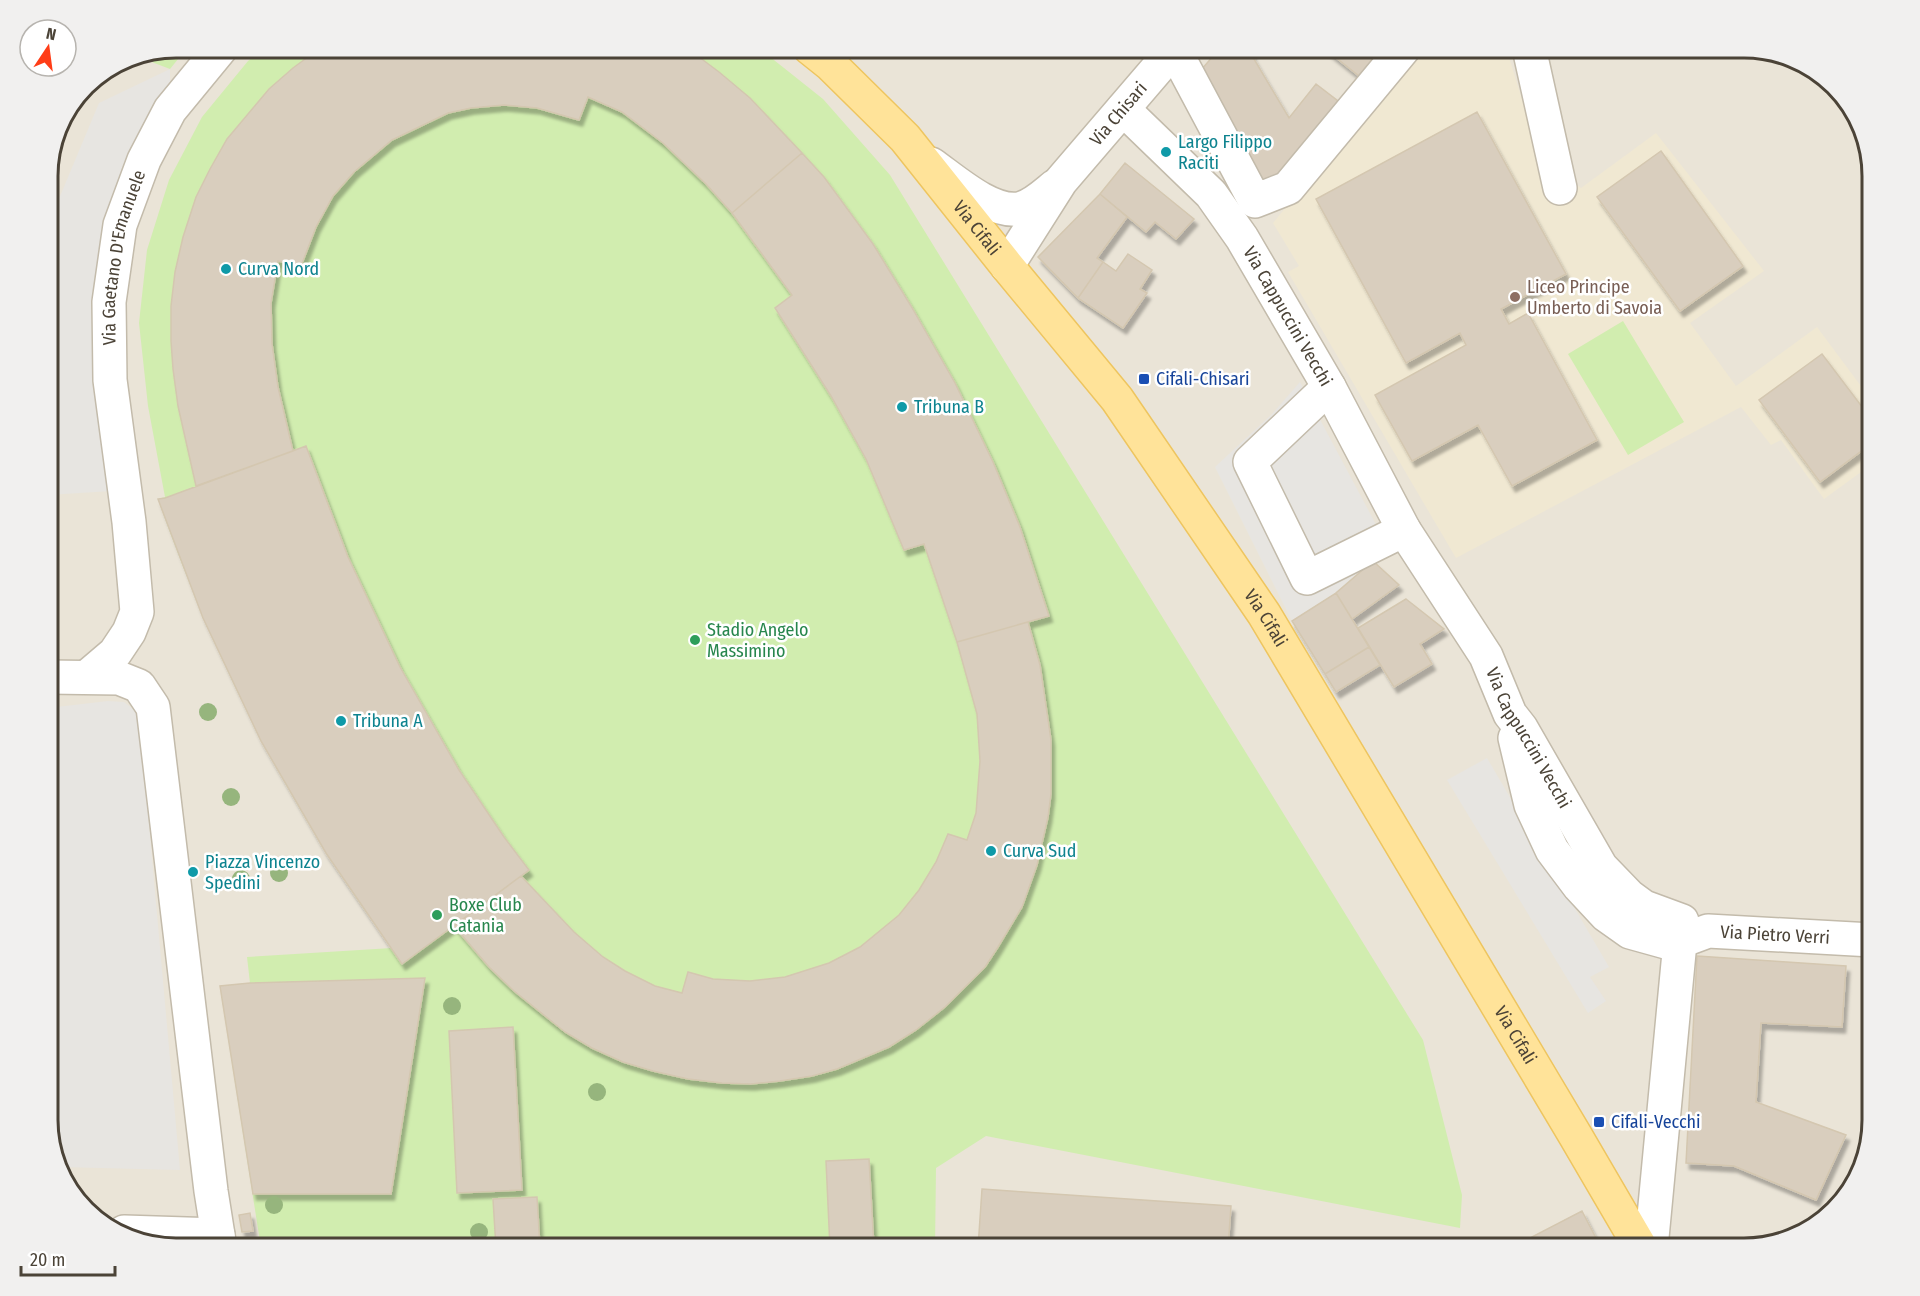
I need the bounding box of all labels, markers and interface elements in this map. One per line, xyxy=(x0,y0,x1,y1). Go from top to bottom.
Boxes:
north arrow xyxy=(18,18,78,78)
text: N xyxy=(44,24,58,44)
street label: Via Chisari xyxy=(1085,78,1152,150)
place label: Largo Filippo Raciti xyxy=(1178,131,1272,174)
marker: Largo Filippo Raciti xyxy=(1159,145,1173,159)
street label: Via Gaetano D'Emanuele xyxy=(98,167,150,346)
street label: Via Cifali xyxy=(948,196,1005,260)
street label: Via Cappuccini Vecchi xyxy=(1239,243,1337,390)
place label: Curva Nord xyxy=(238,258,319,280)
marker: Curva Nord xyxy=(219,262,233,276)
place label: Liceo Principe Umberto di Savoia xyxy=(1527,276,1662,319)
marker: Liceo Principe Umberto di Savoia xyxy=(1508,290,1522,304)
place label: Cifali-Chisari xyxy=(1156,368,1250,390)
marker: Cifali-Chisari xyxy=(1137,372,1151,386)
place label: Tribuna B xyxy=(914,396,984,418)
marker: Tribuna B xyxy=(895,400,909,414)
street label: Via Cifali xyxy=(1239,585,1292,651)
place label: Stadio Angelo Massimino xyxy=(707,619,809,662)
marker: Stadio Angelo Massimino xyxy=(688,633,702,647)
street label: Via Cappuccini Vecchi xyxy=(1481,664,1576,812)
place label: Tribuna A xyxy=(353,710,423,732)
marker: Tribuna A xyxy=(334,714,348,728)
place label: Curva Sud xyxy=(1003,840,1076,862)
marker: Curva Sud xyxy=(984,844,998,858)
place label: Piazza Vincenzo Spedini xyxy=(205,851,320,894)
marker: Piazza Vincenzo Spedini xyxy=(186,865,200,879)
place label: Boxe Club Catania xyxy=(449,894,522,937)
marker: Boxe Club Catania xyxy=(430,908,444,922)
street label: Via Pietro Verri xyxy=(1720,921,1831,949)
street label: Via Cifali xyxy=(1490,1002,1541,1068)
place label: Cifali-Vecchi xyxy=(1611,1111,1701,1133)
marker: Cifali-Vecchi xyxy=(1592,1115,1606,1129)
scale bar xyxy=(21,1239,116,1277)
text: 20 m xyxy=(30,1249,65,1271)

